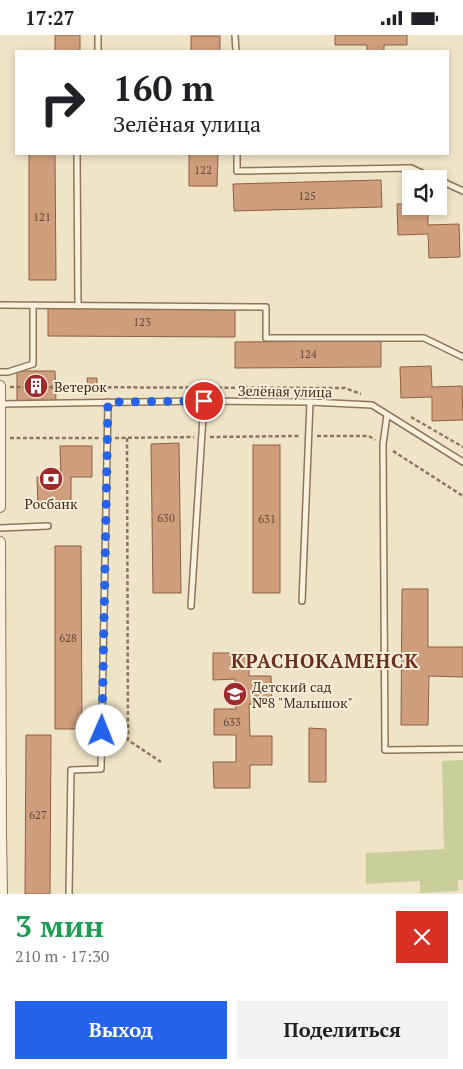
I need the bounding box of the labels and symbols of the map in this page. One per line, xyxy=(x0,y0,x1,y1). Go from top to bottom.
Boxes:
house number: 122 xyxy=(194,163,212,177)
house number: 125 xyxy=(298,189,316,203)
house number: 121 xyxy=(33,210,51,224)
house number: 123 xyxy=(133,315,151,329)
house number: 124 xyxy=(299,347,317,361)
building icon: Ветерок xyxy=(23,373,49,399)
place label: Ветерок xyxy=(54,377,107,396)
pin xyxy=(183,380,225,422)
street label: Зелёная улица xyxy=(238,381,332,401)
bank icon: Росбанк xyxy=(38,466,64,492)
place label: Росбанк xyxy=(25,494,78,513)
house number: 630 xyxy=(157,511,175,525)
house number: 631 xyxy=(258,512,276,526)
house number: 628 xyxy=(59,631,77,645)
district label: КРАСНОКАМЕНСК xyxy=(231,648,419,673)
place label: Детский сад №8 "Малышок" xyxy=(252,677,353,712)
school or university icon: Детский сад №8 "Малышок" xyxy=(222,681,248,707)
position arrow xyxy=(75,704,127,756)
house number: 633 xyxy=(223,715,241,729)
house number: 627 xyxy=(29,808,47,822)

